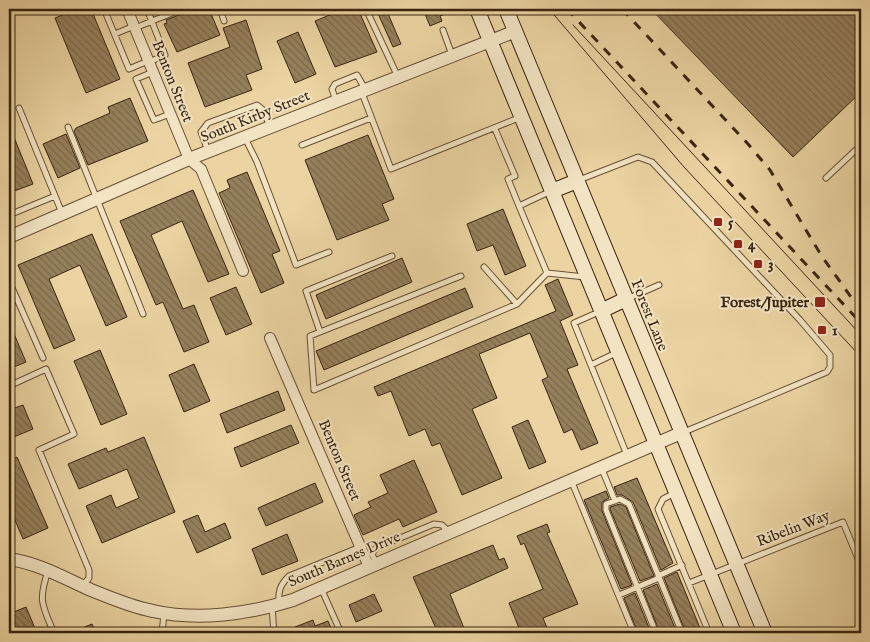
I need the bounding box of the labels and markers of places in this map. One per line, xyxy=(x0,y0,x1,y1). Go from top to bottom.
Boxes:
place label: 5 xyxy=(728,213,734,232)
marker: 5 xyxy=(712,216,724,228)
place label: 4 xyxy=(748,235,756,254)
marker: 4 xyxy=(732,238,744,250)
place label: 3 xyxy=(768,255,774,274)
marker: 3 xyxy=(752,258,764,270)
place label: Forest/Jupiter xyxy=(721,293,809,312)
marker: Forest/Jupiter xyxy=(813,295,827,309)
place label: 1 xyxy=(832,321,838,340)
marker: 1 xyxy=(816,324,828,336)

